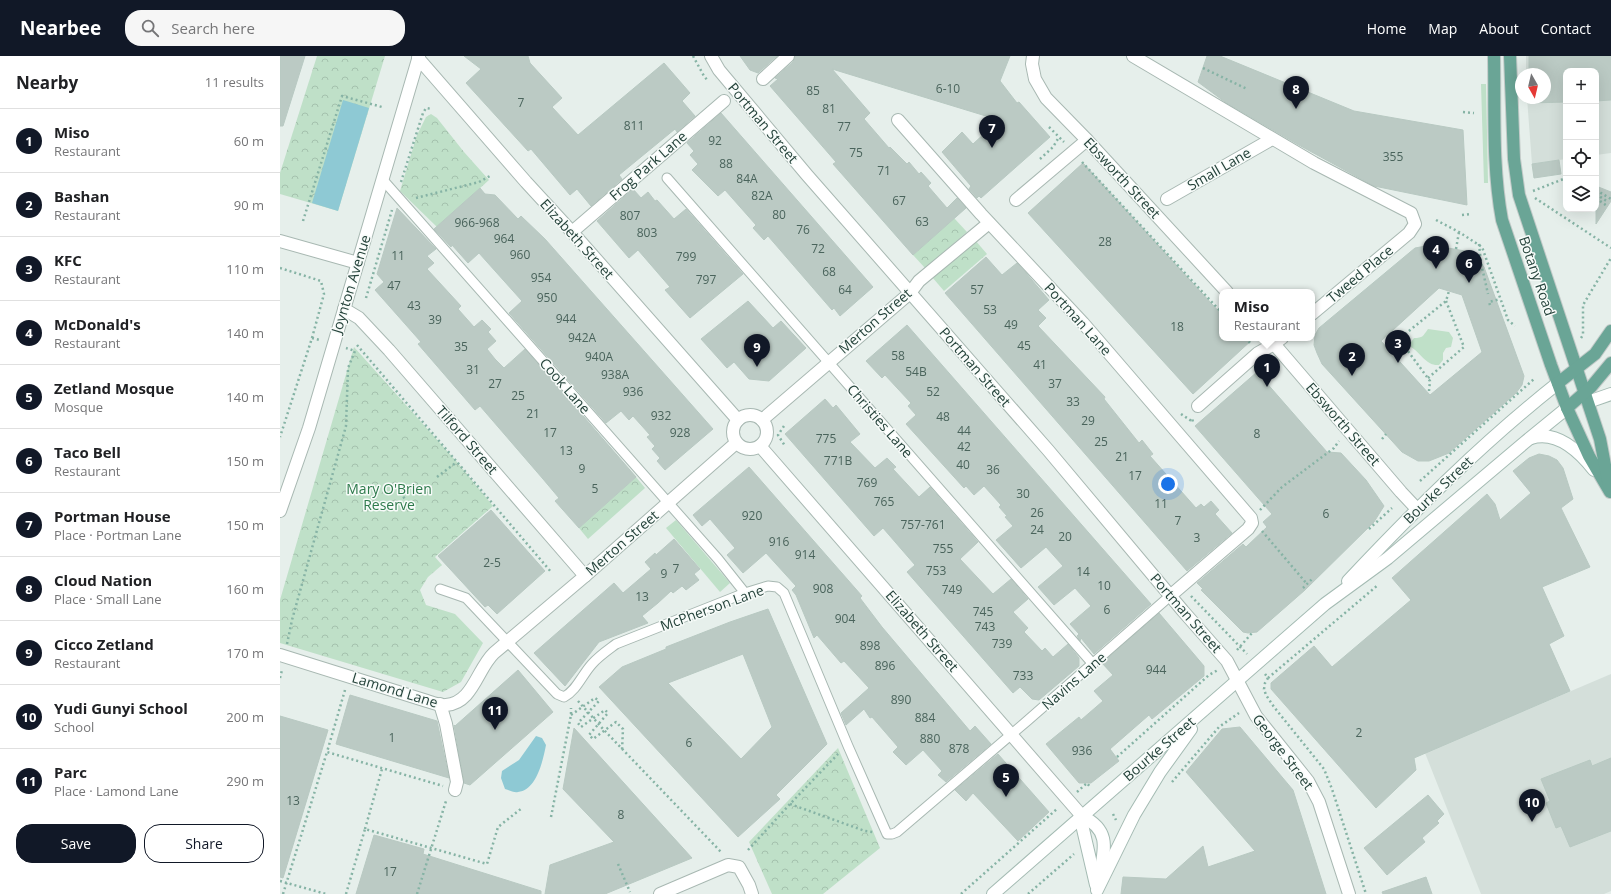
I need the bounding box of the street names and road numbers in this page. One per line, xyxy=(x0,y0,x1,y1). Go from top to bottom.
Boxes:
street label: Portman Street xyxy=(724,78,803,167)
street label: Frog Park Lane xyxy=(605,127,691,205)
street label: Ebsworth Street xyxy=(1080,133,1165,222)
street label: Small Lane xyxy=(1183,143,1254,194)
street label: Elizabeth Street xyxy=(536,194,619,283)
street label: Joynton Avenue xyxy=(326,232,375,337)
street label: Botany Road xyxy=(1515,234,1560,318)
street label: Tweed Place xyxy=(1323,240,1397,307)
street label: Portman Lane xyxy=(1041,278,1116,359)
street label: Merton Street xyxy=(834,284,915,358)
street label: Portman Street xyxy=(936,323,1015,411)
street label: Cook Lane xyxy=(536,354,595,418)
street label: Ebsworth Street xyxy=(1302,378,1385,469)
street label: Christies Lane xyxy=(843,380,918,462)
street label: Tilford Street xyxy=(432,401,502,478)
street label: Bourke Street xyxy=(1399,452,1477,528)
street label: Merton Street xyxy=(581,506,662,580)
street label: Portman Street xyxy=(1147,569,1226,657)
street label: McPherson Lane xyxy=(657,580,766,635)
street label: Elizabeth Street xyxy=(882,586,963,675)
street label: Navins Lane xyxy=(1038,647,1110,714)
street label: Lamond Lane xyxy=(350,667,441,712)
street label: George Street xyxy=(1249,710,1318,794)
street label: Bourke Street xyxy=(1119,712,1199,785)

